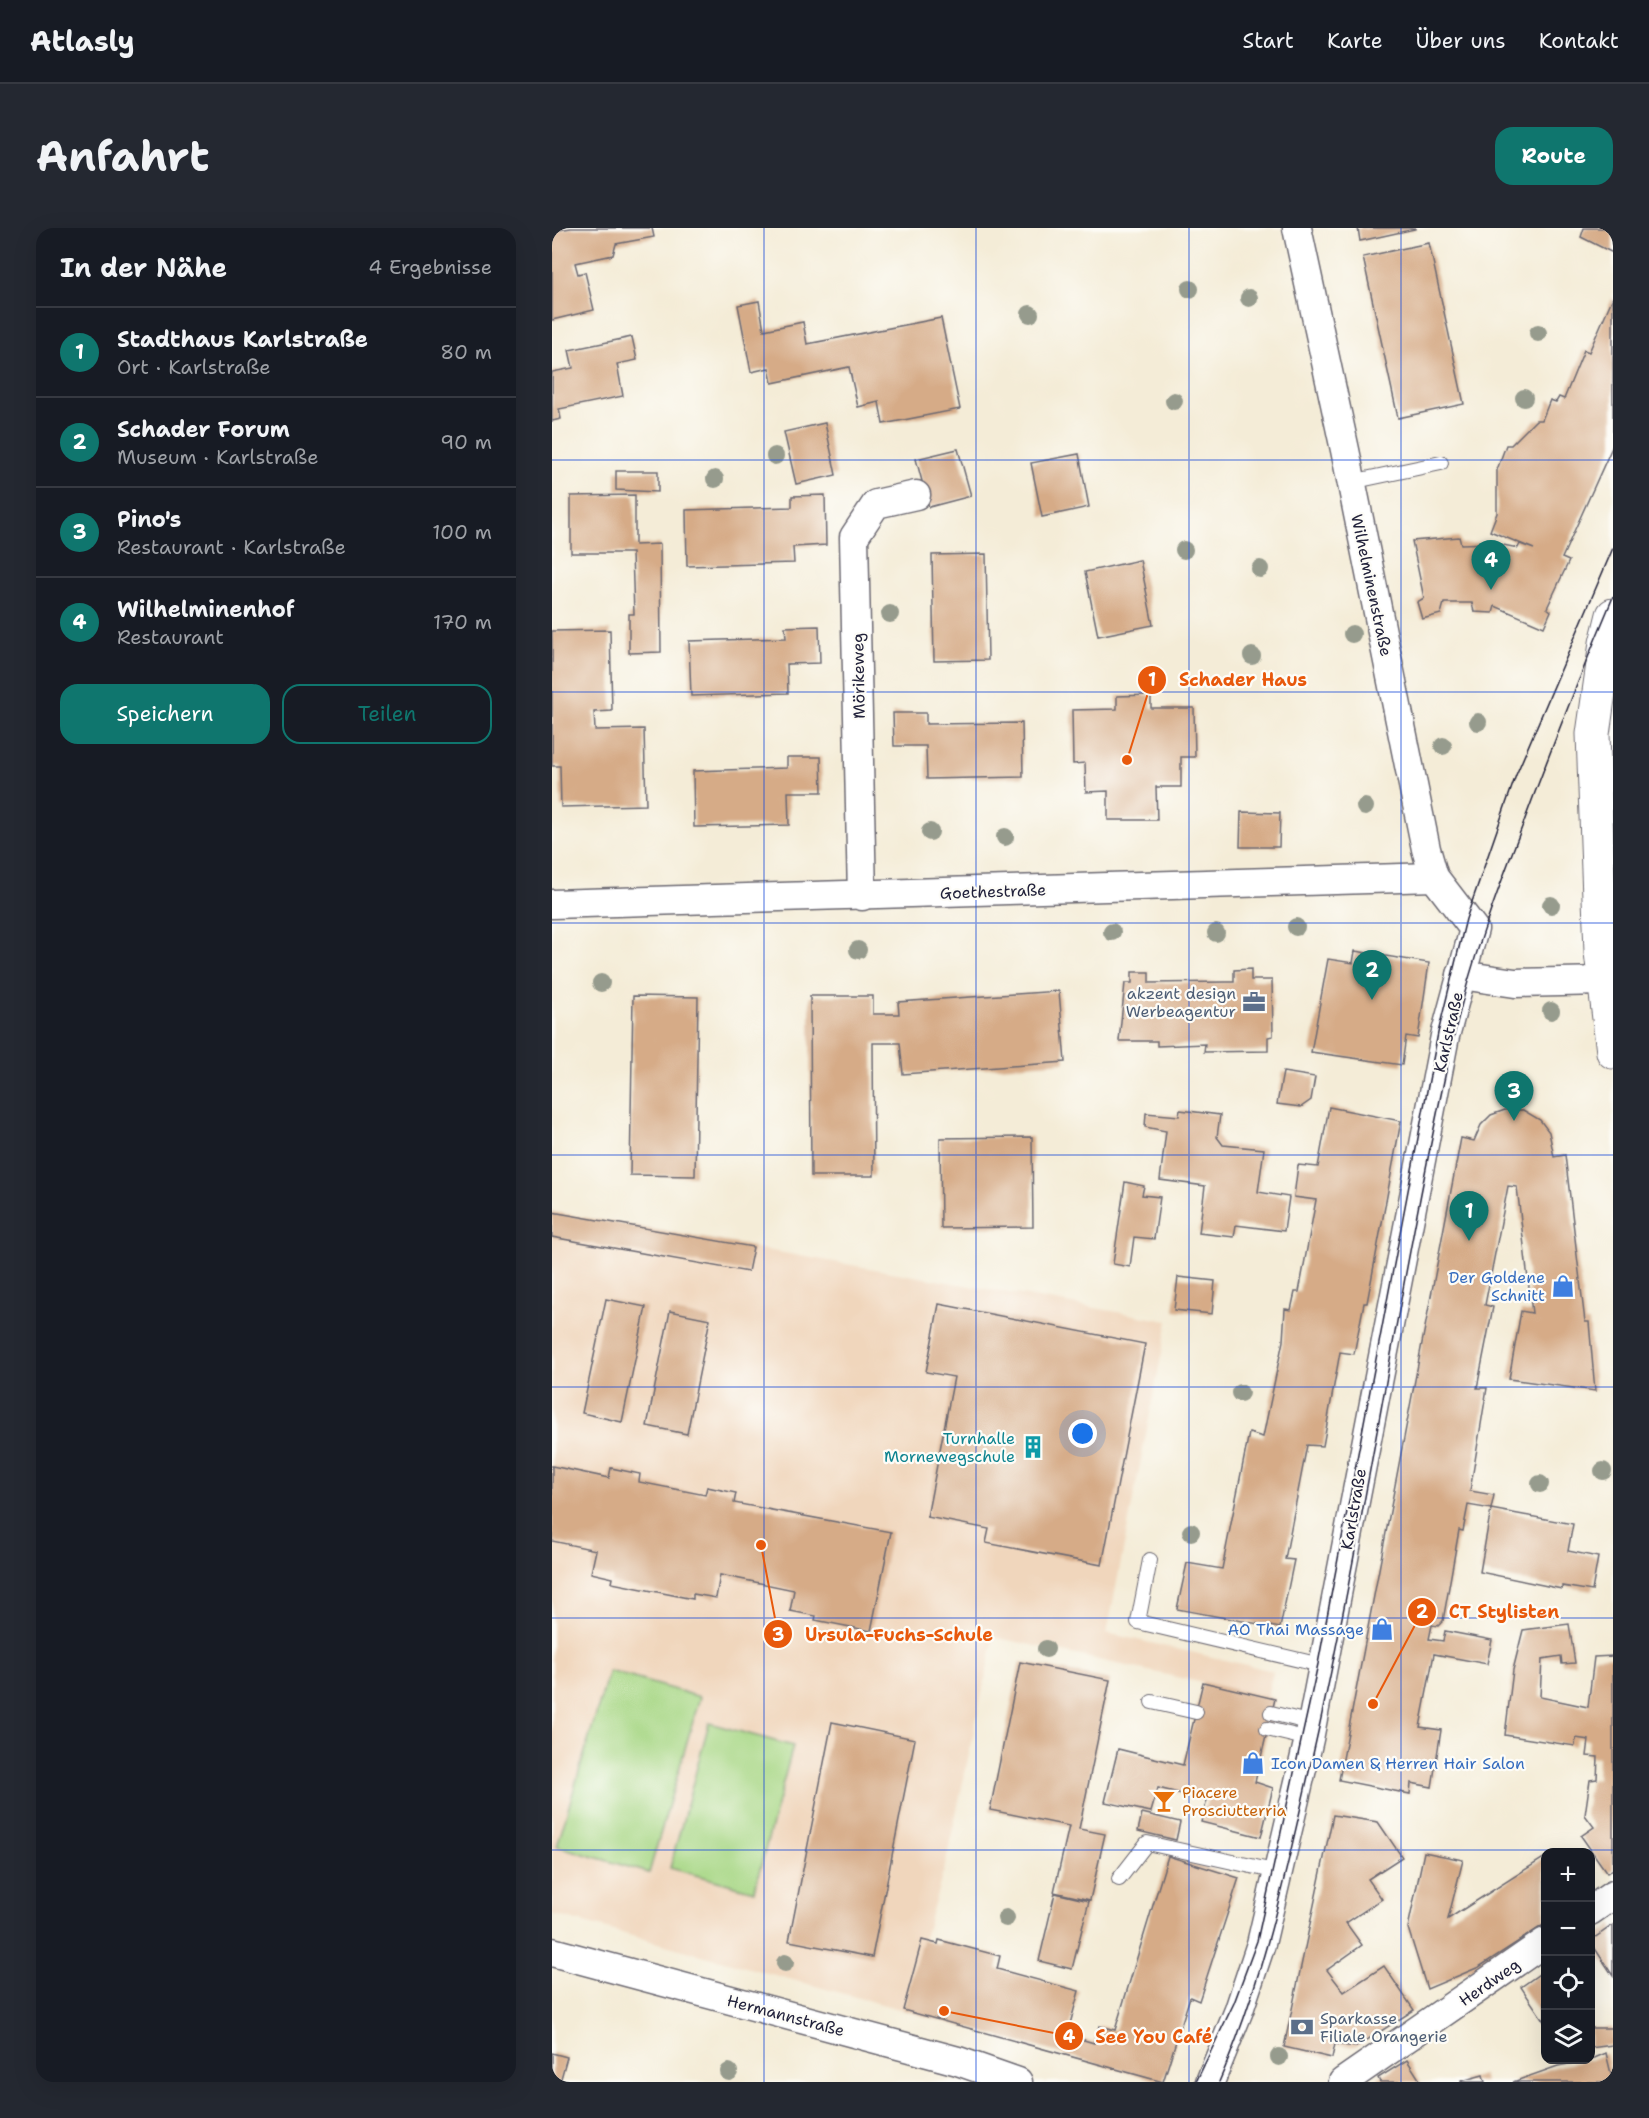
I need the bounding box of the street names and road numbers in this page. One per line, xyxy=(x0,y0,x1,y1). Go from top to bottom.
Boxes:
street label: Wilhelminenstraße xyxy=(1346,512,1397,658)
street label: Mörikeweg xyxy=(847,633,870,719)
street label: Goethestraße xyxy=(939,879,1047,904)
street label: Karlstraße xyxy=(1429,990,1468,1074)
street label: Karlstraße xyxy=(1336,1467,1371,1551)
street label: Herdweg xyxy=(1455,1954,1524,2011)
street label: Hermannstraße xyxy=(725,1990,847,2041)

